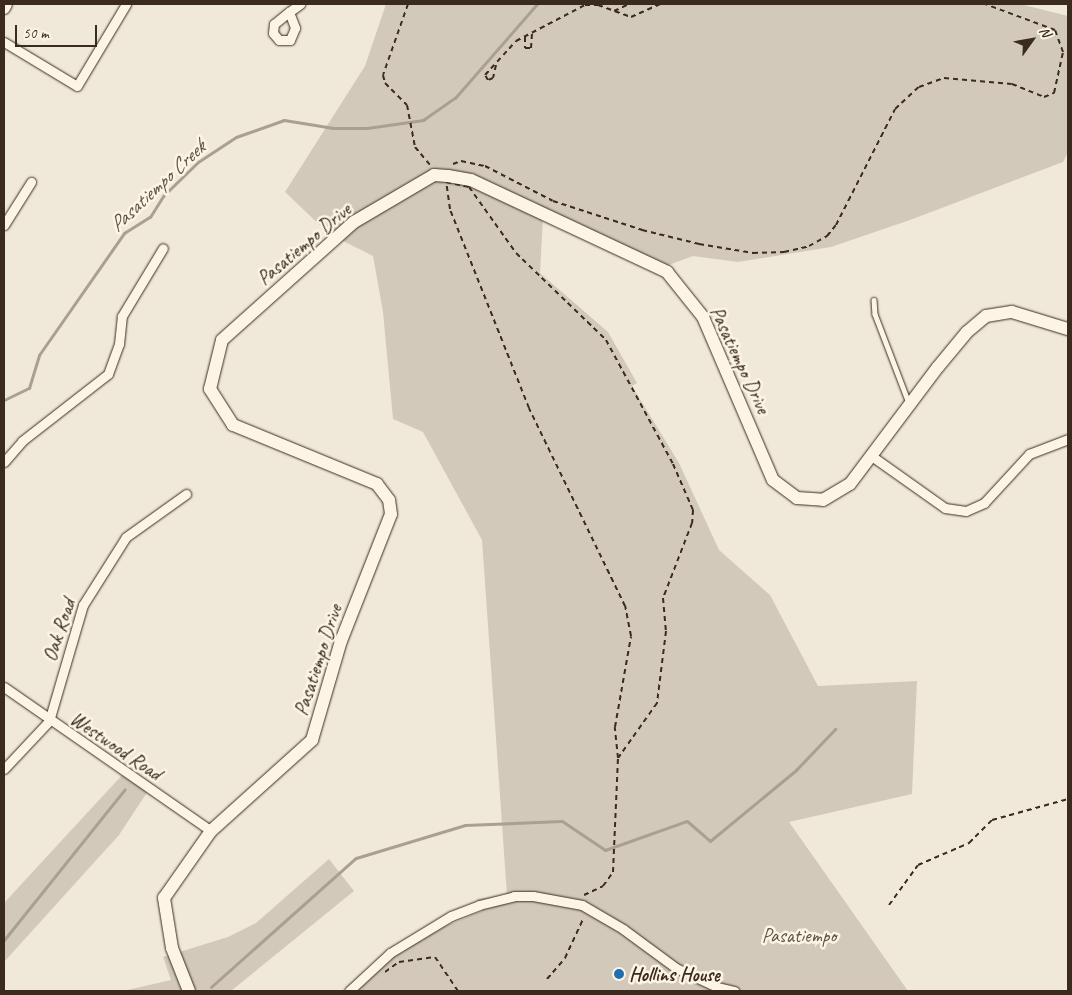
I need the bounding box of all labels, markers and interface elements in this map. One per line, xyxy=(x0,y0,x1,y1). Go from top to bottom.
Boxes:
scale bar xyxy=(18,15,100,47)
north arrow xyxy=(1007,15,1057,65)
text: 50 m xyxy=(23,24,49,43)
text: N xyxy=(1036,24,1055,40)
water label: Pasatiempo Creek xyxy=(104,135,210,237)
street label: Pasatiempo Drive xyxy=(252,198,356,290)
street label: Pasatiempo Drive xyxy=(705,303,775,417)
street label: Oak Road xyxy=(38,596,80,664)
street label: Pasatiempo Drive xyxy=(289,601,347,719)
street label: Westwood Road xyxy=(66,707,166,785)
park label: Pasatiempo xyxy=(762,923,836,947)
place label: Hollins House xyxy=(629,962,720,986)
marker: Hollins House xyxy=(613,968,625,980)

